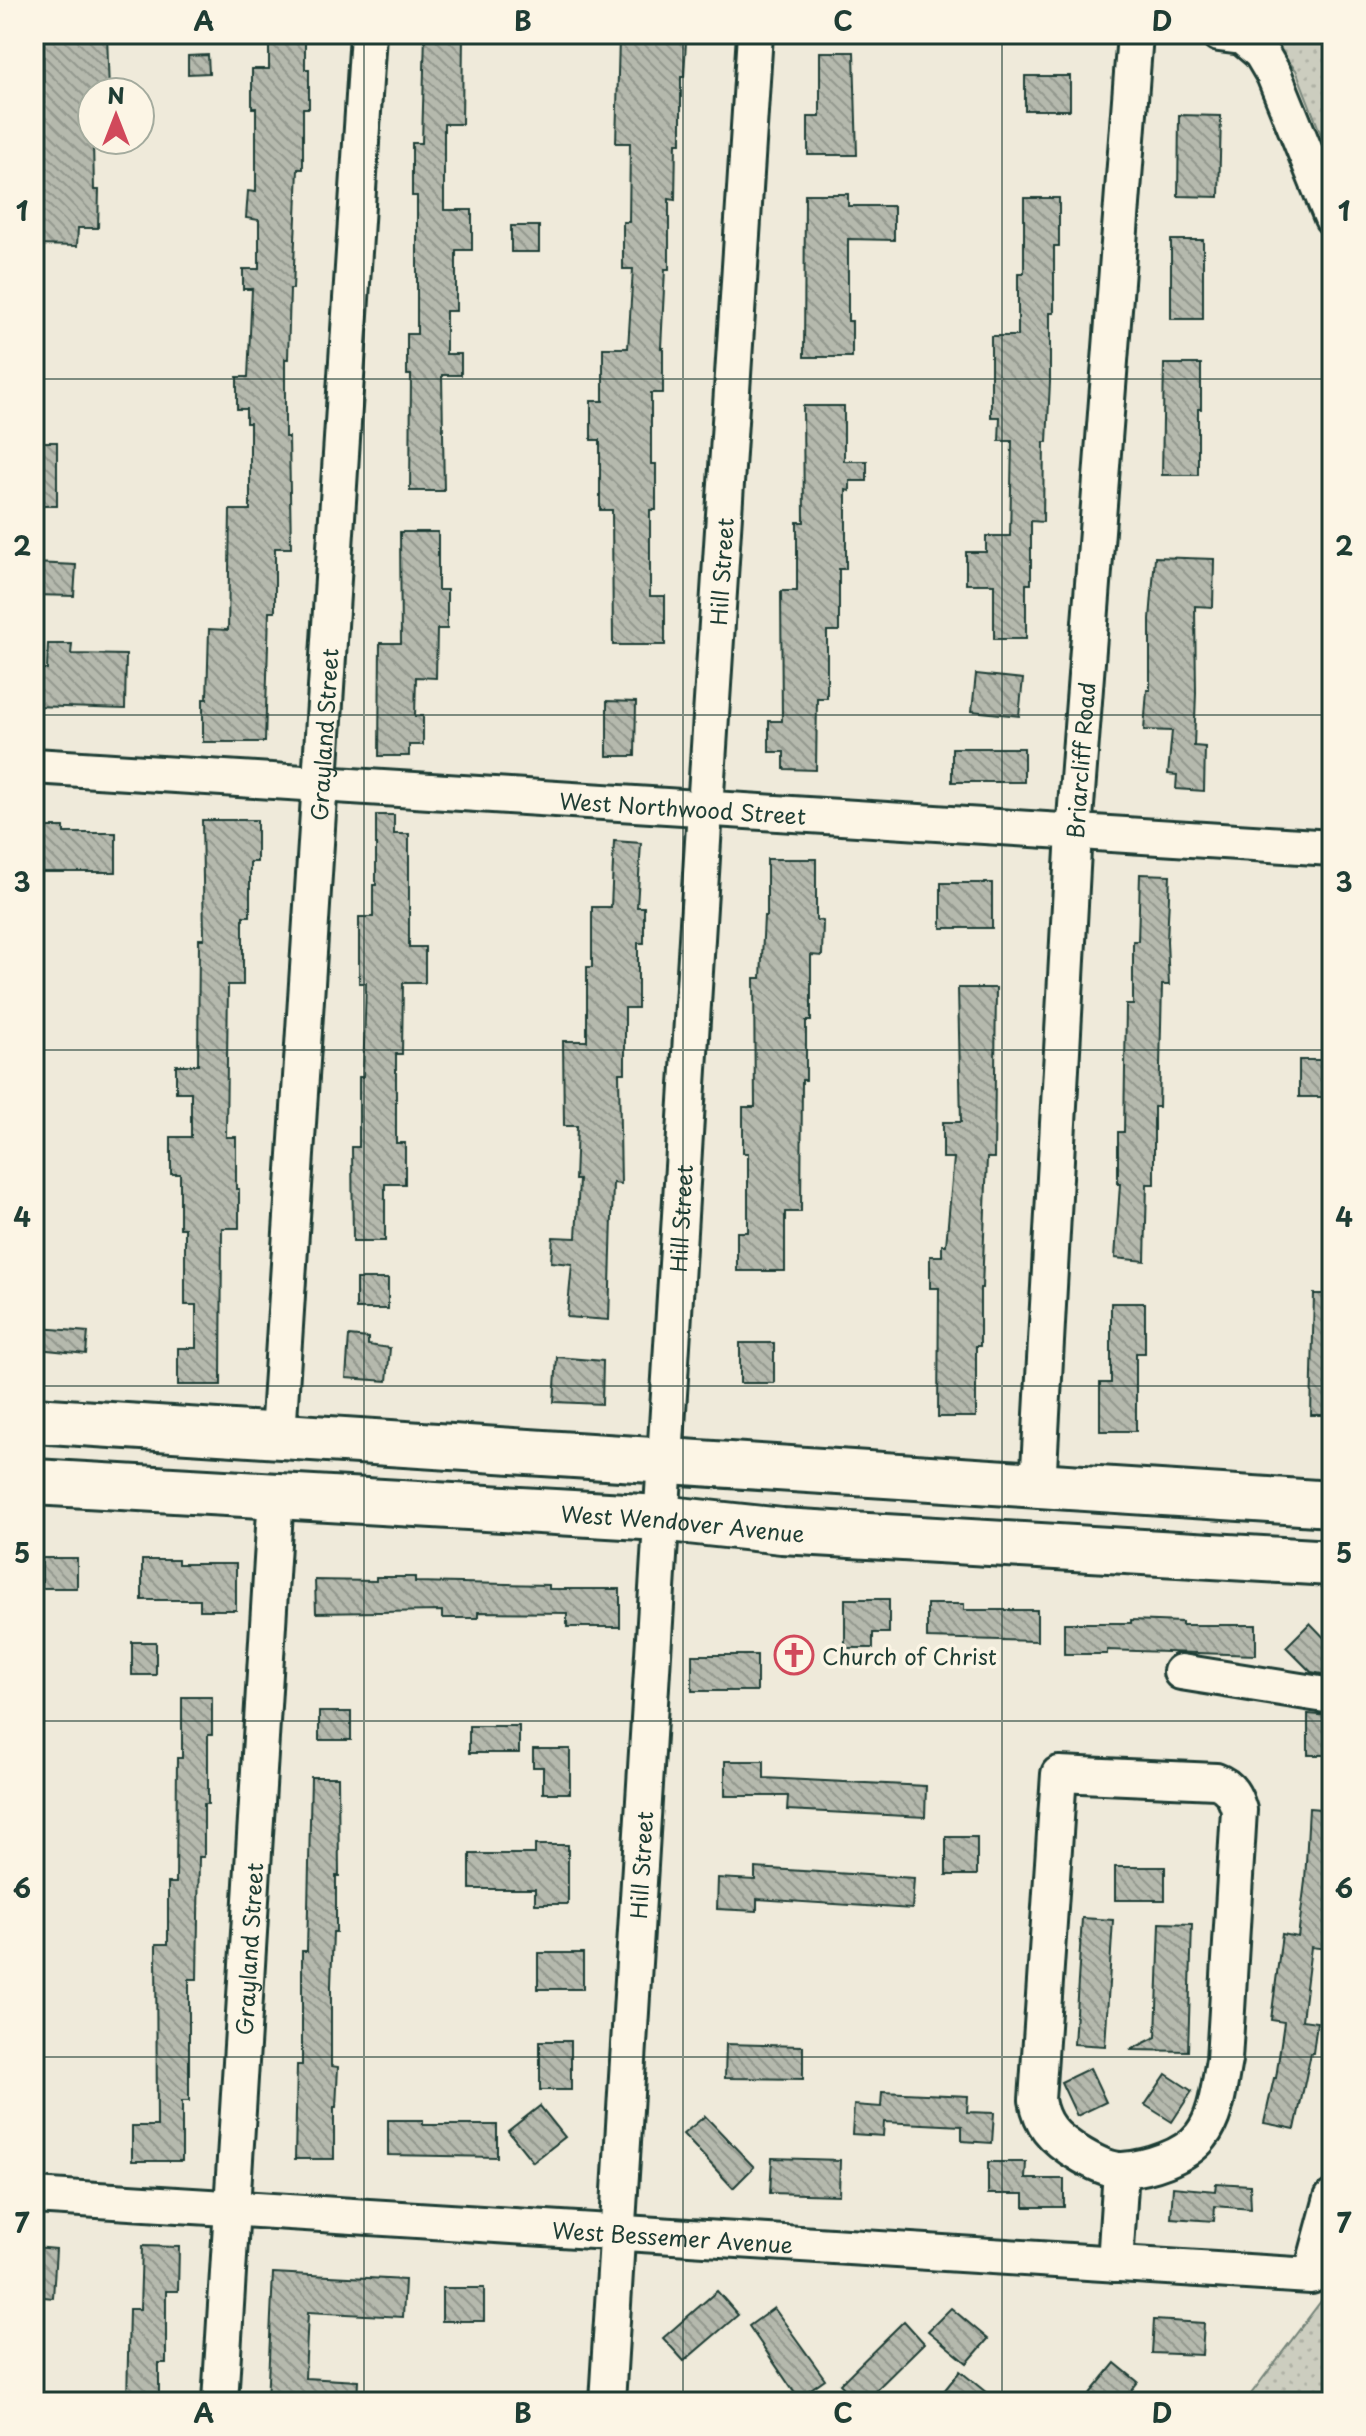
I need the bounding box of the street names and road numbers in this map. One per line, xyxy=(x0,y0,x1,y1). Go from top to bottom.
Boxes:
street label: Hill Street xyxy=(700,517,740,626)
street label: Grayland Street xyxy=(301,647,345,822)
street label: Briarcliff Road xyxy=(1057,681,1102,840)
street label: West Northwood Street xyxy=(558,783,807,831)
street label: Hill Street xyxy=(660,1163,700,1273)
street label: West Wendover Avenue xyxy=(560,1496,806,1549)
street label: Hill Street xyxy=(620,1810,660,1920)
street label: Grayland Street xyxy=(226,1862,270,2036)
street label: West Bessemer Avenue xyxy=(551,2212,794,2260)

